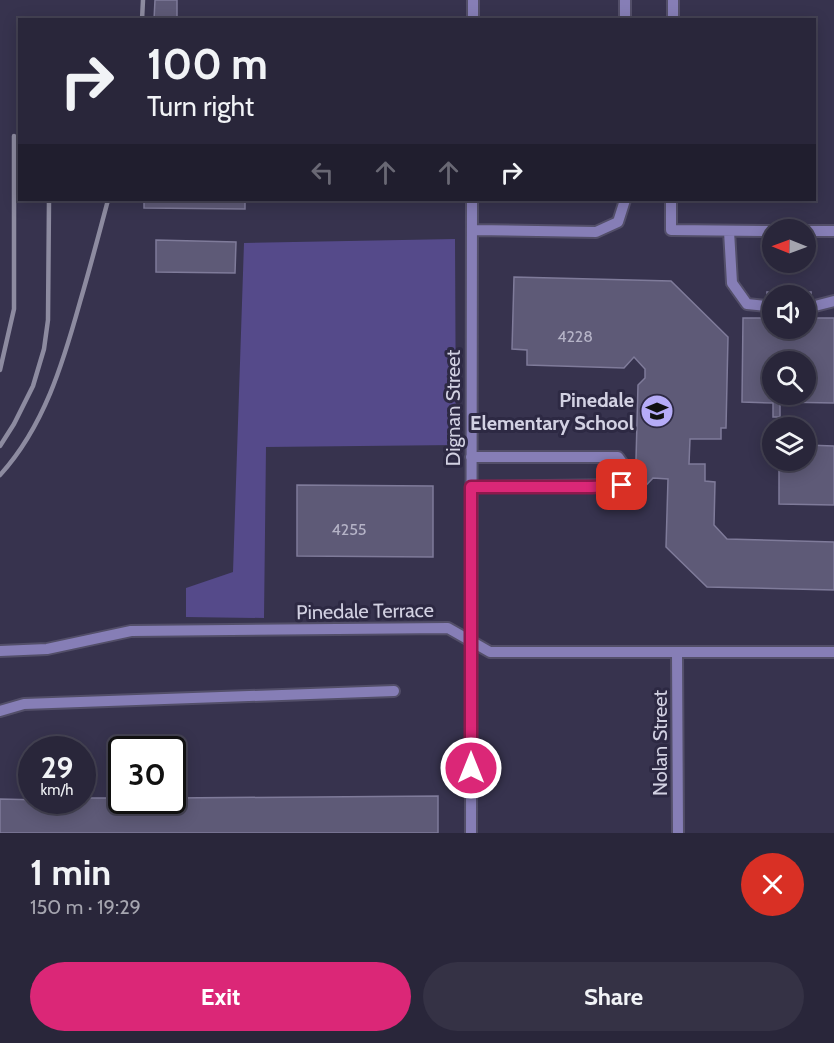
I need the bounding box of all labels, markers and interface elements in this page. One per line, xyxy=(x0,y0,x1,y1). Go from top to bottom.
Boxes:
text: 100 m xyxy=(147,38,268,90)
icon: right xyxy=(48,42,126,120)
text: Turn right xyxy=(147,90,254,123)
icon: left xyxy=(306,156,339,189)
icon: ahead xyxy=(369,156,402,189)
icon: ahead xyxy=(432,156,465,189)
icon: right xyxy=(495,156,528,189)
north arrow xyxy=(762,219,816,273)
map controls xyxy=(762,219,816,471)
button: sound xyxy=(762,285,816,339)
house number: 4228 xyxy=(557,327,593,346)
street label: Dignan Street xyxy=(441,350,465,466)
button: search xyxy=(762,351,816,405)
place label: Pinedale Elementary School xyxy=(470,388,634,435)
school or university icon: Pinedale Elementary School xyxy=(639,393,675,429)
button: layers xyxy=(762,417,816,471)
pin xyxy=(596,459,647,510)
icon: arrive xyxy=(605,468,638,501)
house number: 4255 xyxy=(332,520,366,539)
street label: Pinedale Terrace xyxy=(296,598,434,624)
street label: Nolan Street xyxy=(648,690,672,796)
speed limit sign: 30 xyxy=(108,736,186,814)
position arrow xyxy=(439,736,503,800)
text: 29 xyxy=(41,749,73,786)
text: km/h xyxy=(41,781,73,799)
text: 1 min xyxy=(30,850,111,894)
button: close xyxy=(741,853,804,916)
text: 150 m · 19:29 xyxy=(30,895,141,919)
button: Exit xyxy=(30,962,411,1031)
button: Share xyxy=(423,962,804,1031)

